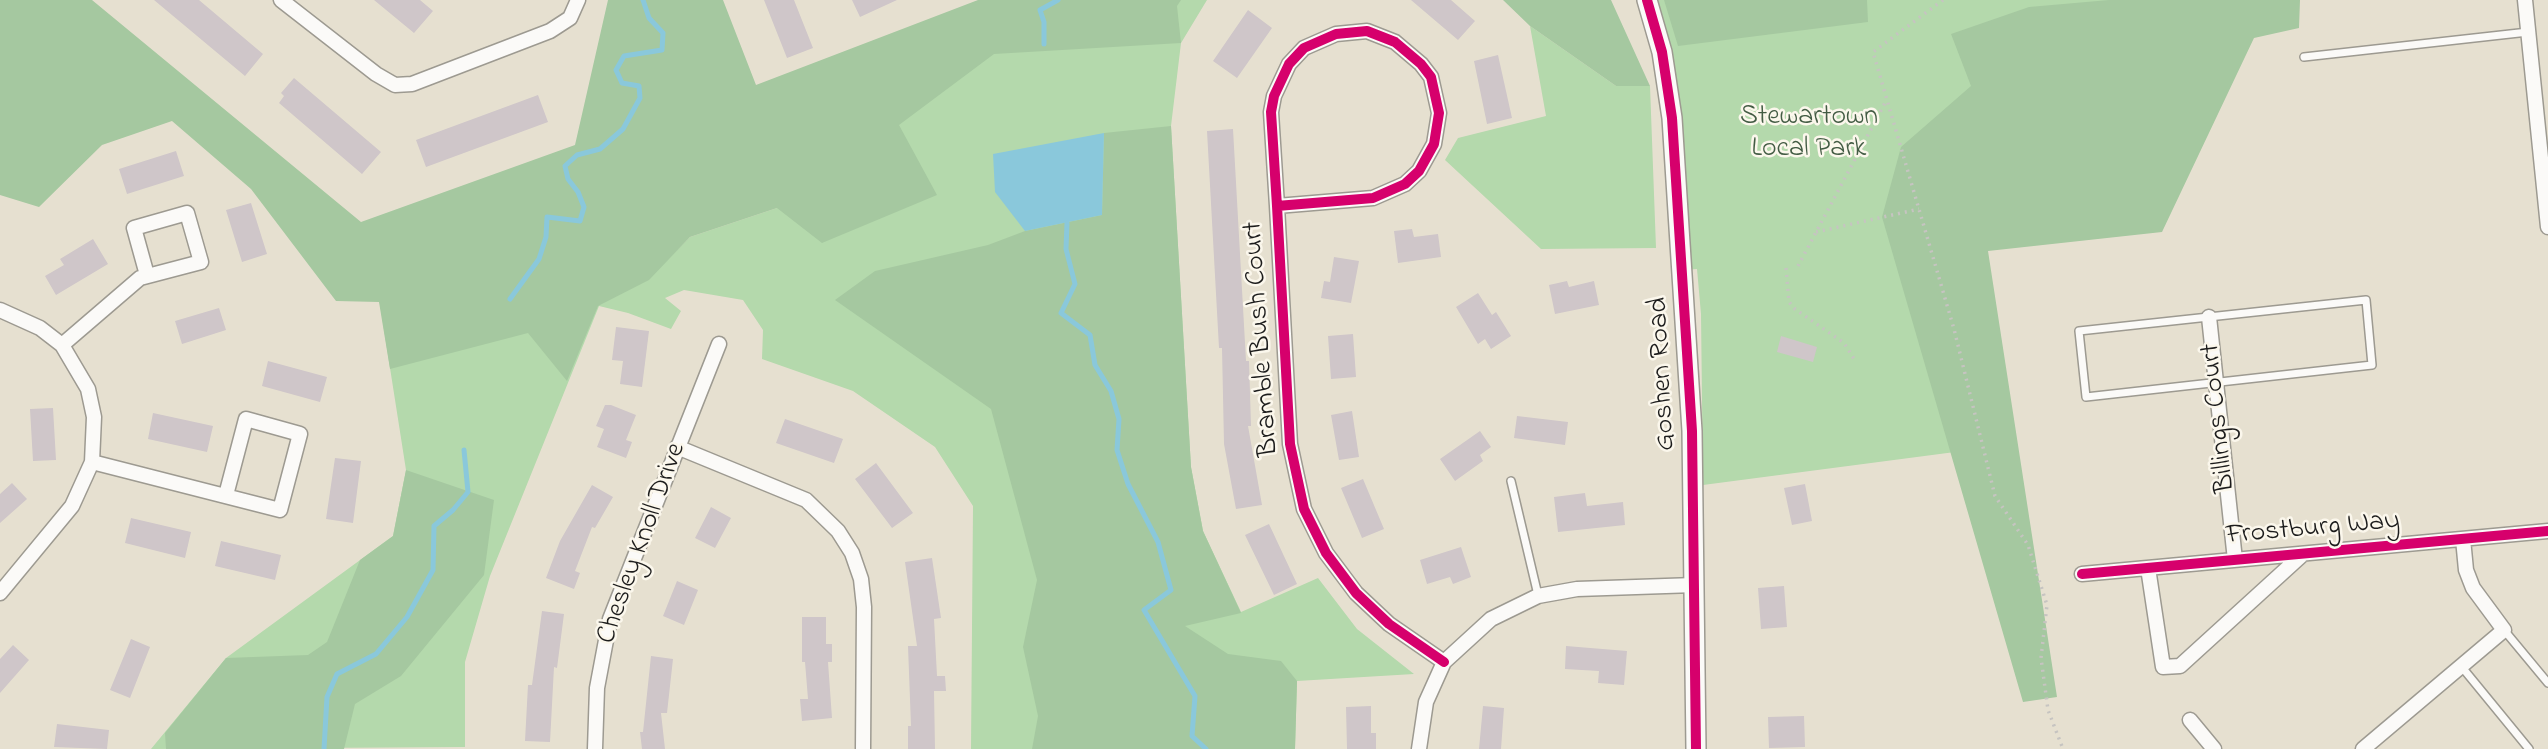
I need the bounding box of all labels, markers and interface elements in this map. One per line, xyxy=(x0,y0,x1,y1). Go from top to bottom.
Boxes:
park label: Stewartown Local Park xyxy=(1740,101,1878,167)
street label: Bramble Bush Court xyxy=(1238,220,1288,458)
street label: Goshen Road xyxy=(1643,296,1685,452)
street label: Billings Court xyxy=(2195,342,2245,494)
street label: Chesley Knoll Drive xyxy=(591,439,695,649)
street label: Frostburg Way xyxy=(2225,506,2401,554)

